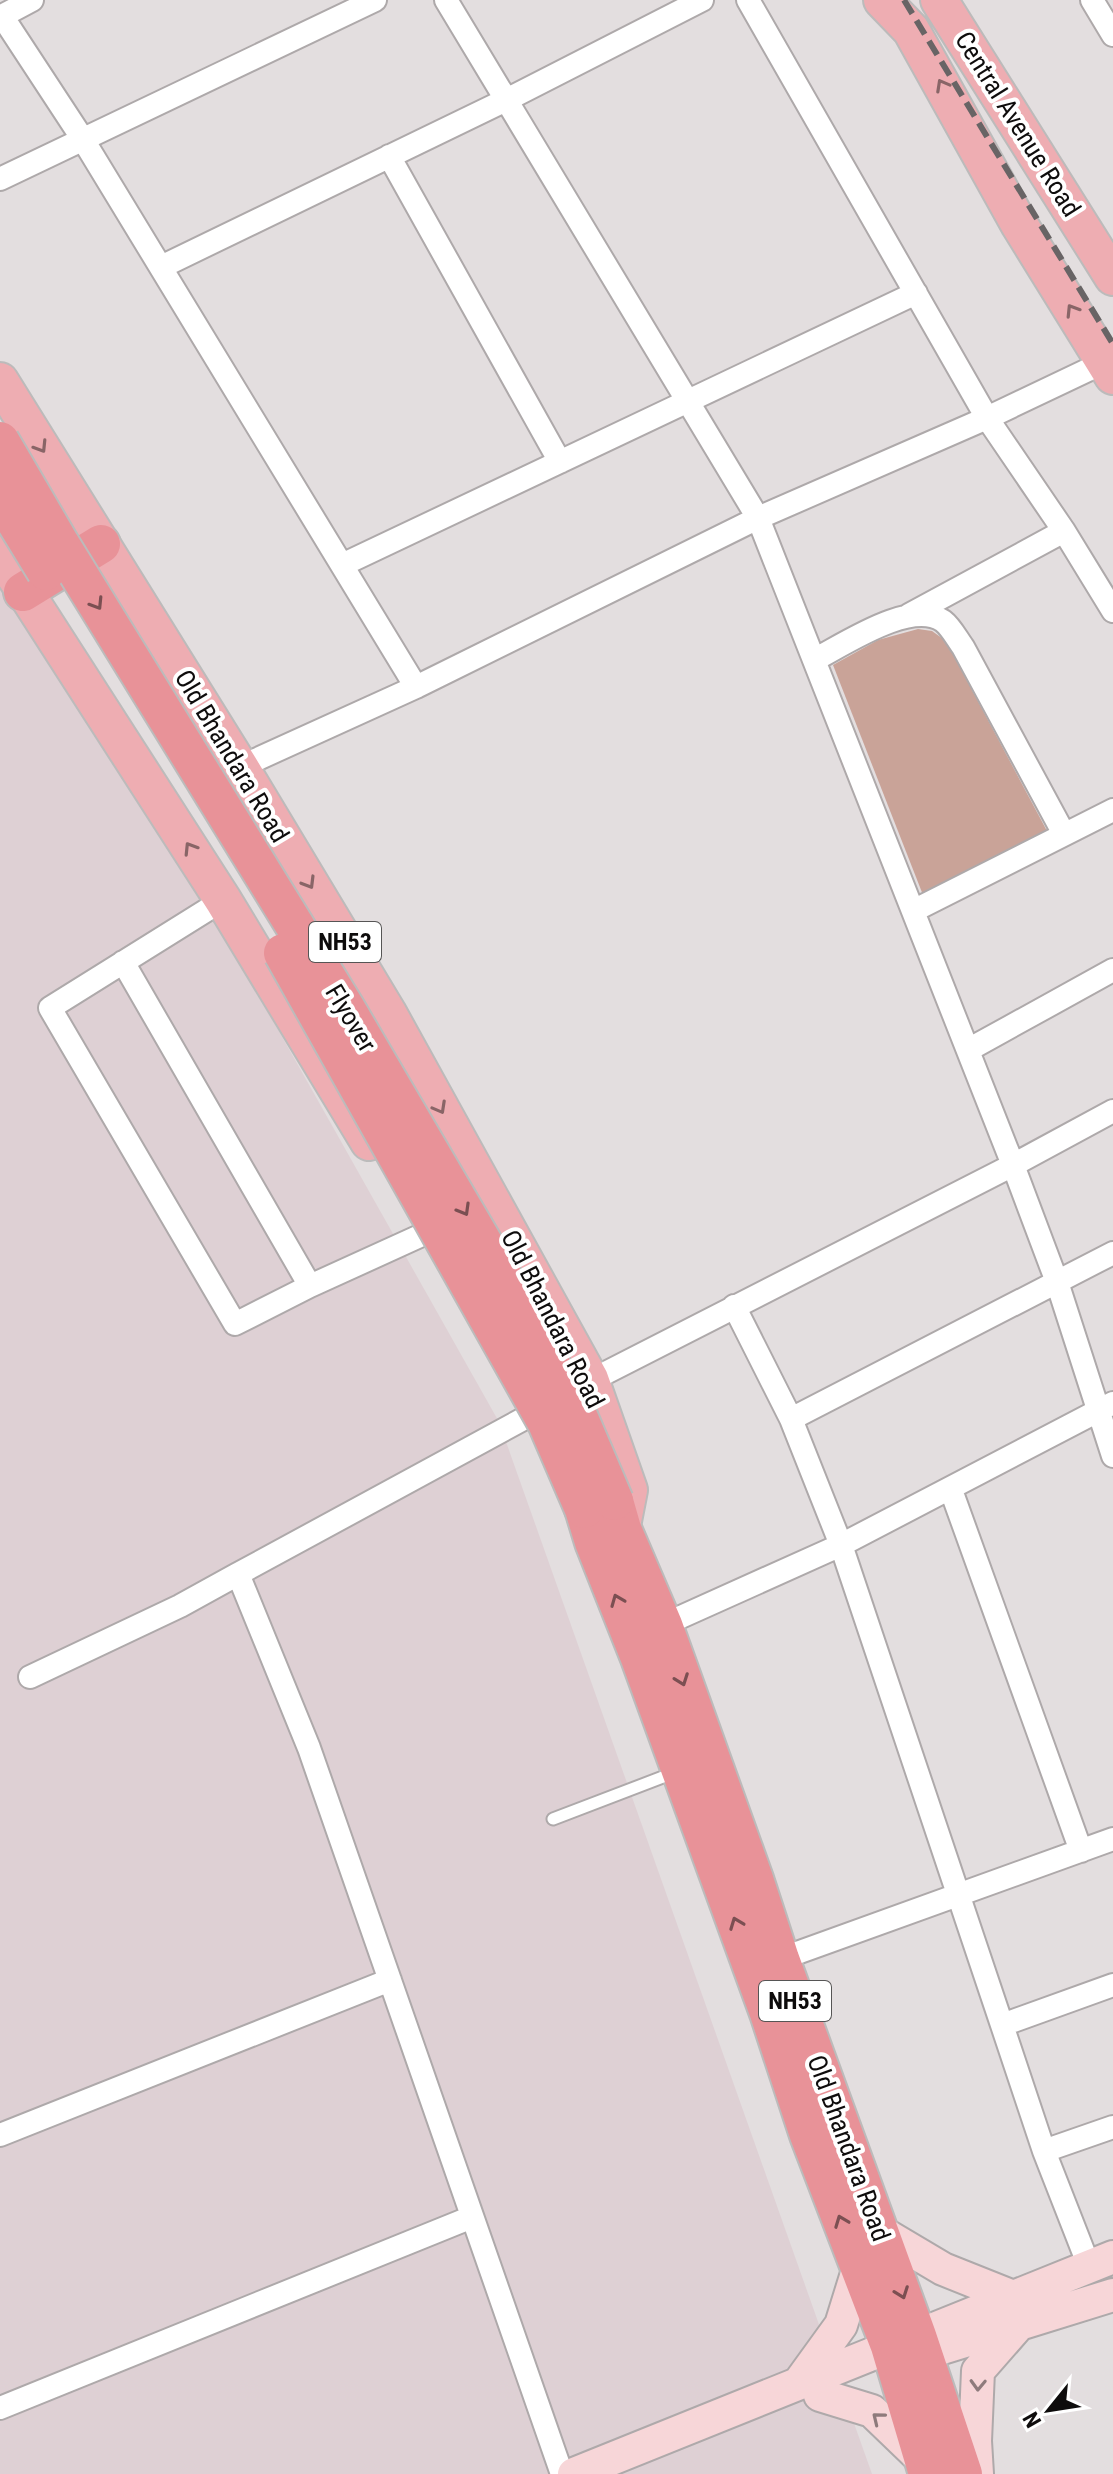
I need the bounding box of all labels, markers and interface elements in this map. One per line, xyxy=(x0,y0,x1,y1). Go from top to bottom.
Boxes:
street label: Central Avenue Road xyxy=(949,26,1087,222)
one-way arrow xyxy=(936,79,952,93)
one-way arrow xyxy=(1066,304,1082,319)
one-way arrow xyxy=(32,438,47,453)
one-way arrow xyxy=(87,595,103,610)
street label: Old Bhandara Road xyxy=(169,664,295,848)
one-way arrow xyxy=(184,842,199,857)
one-way arrow xyxy=(300,874,315,889)
road number: NH53 xyxy=(309,922,381,962)
street label: Flyover xyxy=(319,979,383,1057)
one-way arrow xyxy=(431,1100,446,1114)
one-way arrow xyxy=(454,1201,470,1216)
street label: Old Bhandara Road xyxy=(495,1225,611,1413)
one-way arrow xyxy=(610,1594,627,1608)
one-way arrow xyxy=(673,1672,689,1686)
one-way arrow xyxy=(729,1917,746,1931)
road number: NH53 xyxy=(759,1981,831,2021)
street label: Old Bhandara Road xyxy=(801,2051,897,2245)
one-way arrow xyxy=(835,2215,851,2229)
one-way arrow xyxy=(892,2286,909,2300)
north arrow xyxy=(1009,2370,1089,2450)
one-way arrow xyxy=(969,2379,986,2392)
text: N xyxy=(1018,2408,1046,2432)
one-way arrow xyxy=(872,2413,887,2428)

